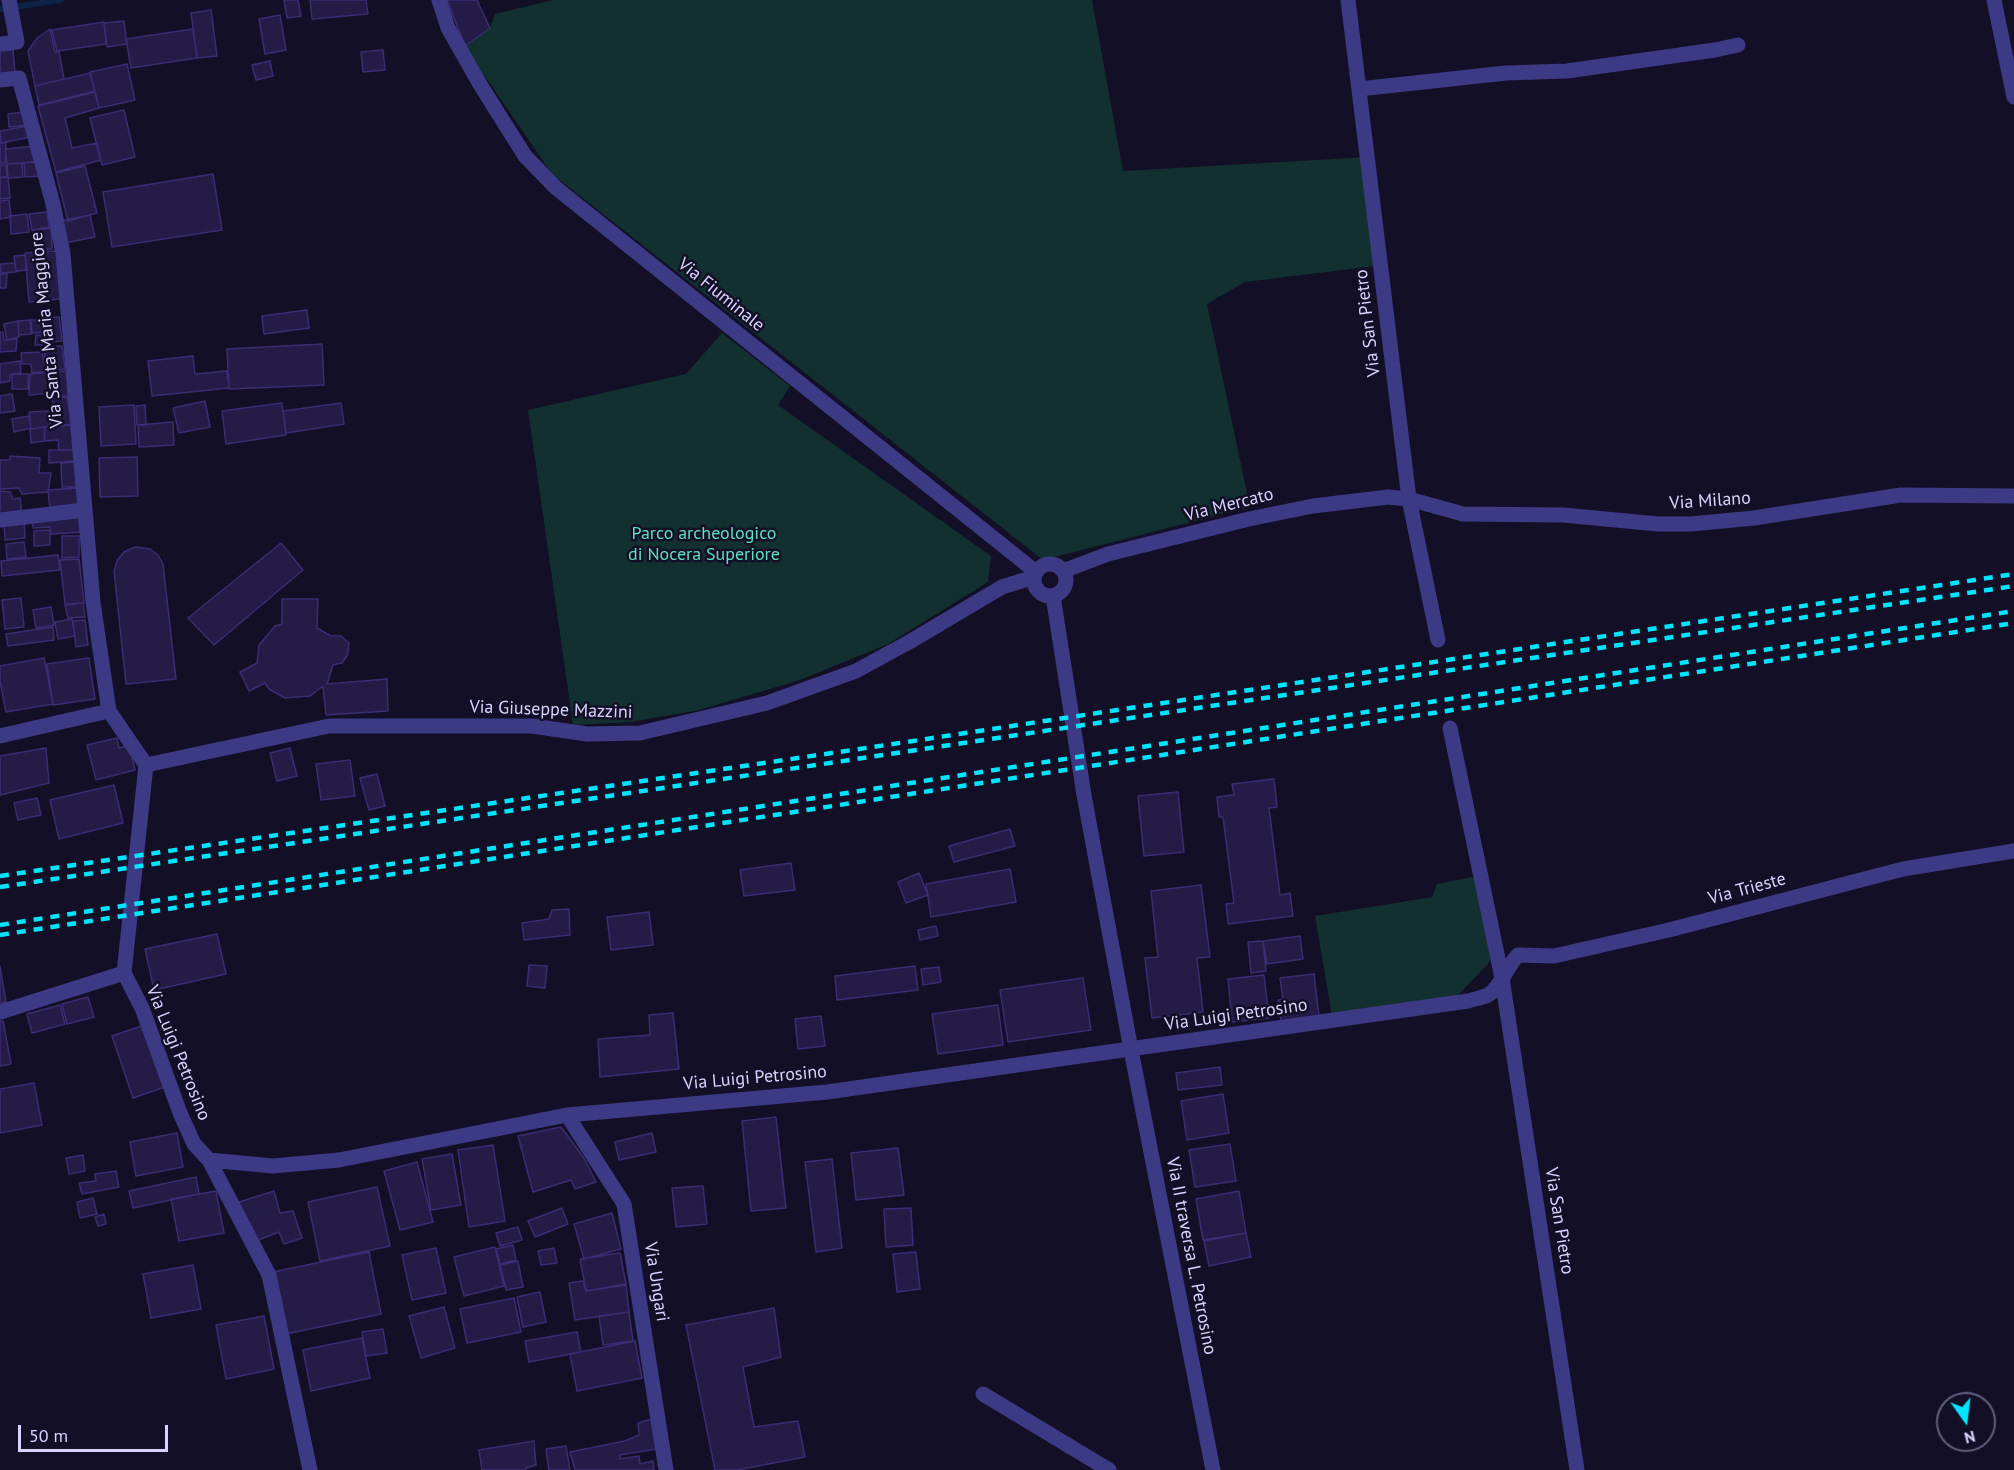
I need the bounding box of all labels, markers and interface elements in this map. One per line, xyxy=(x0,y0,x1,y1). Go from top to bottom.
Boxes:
street label: Via Santa Maria Maggiore xyxy=(26,231,68,429)
street label: Via Fiuminale xyxy=(673,253,769,337)
street label: Via San Pietro xyxy=(1351,268,1385,378)
street label: Via Mercato xyxy=(1182,484,1276,526)
street label: Via Milano xyxy=(1669,487,1751,515)
park label: Parco archeologico di Nocera Superiore xyxy=(628,523,780,566)
street label: Via Giuseppe Mazzini xyxy=(469,696,633,724)
street label: Via Trieste xyxy=(1706,868,1788,910)
street label: Via Luigi Petrosino xyxy=(141,982,215,1124)
street label: Via Luigi Petrosino xyxy=(1163,994,1309,1036)
street label: Via Luigi Petrosino xyxy=(682,1061,828,1095)
street label: Via II traversa L. Petrosino xyxy=(1161,1156,1221,1356)
street label: Via San Pietro xyxy=(1540,1166,1578,1276)
street label: Via Ungari xyxy=(639,1241,673,1323)
north arrow xyxy=(1936,1392,1996,1452)
scale bar xyxy=(21,1413,171,1451)
text: 50 m xyxy=(29,1424,68,1447)
text: N xyxy=(1962,1427,1977,1448)

